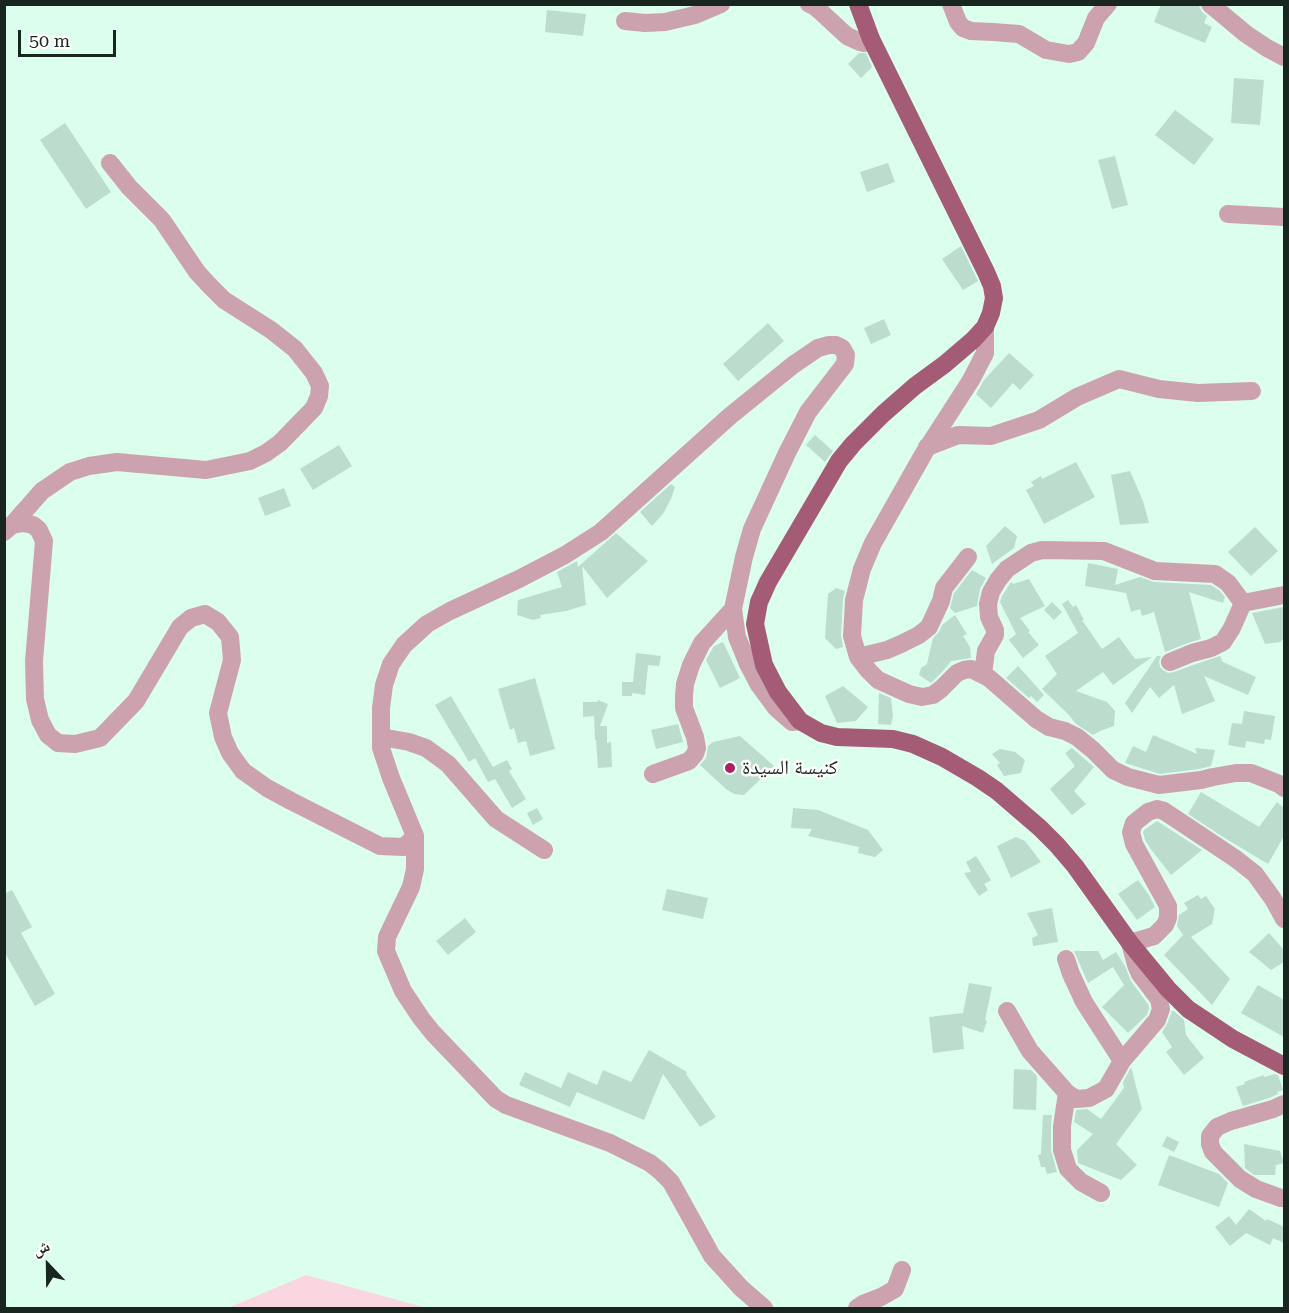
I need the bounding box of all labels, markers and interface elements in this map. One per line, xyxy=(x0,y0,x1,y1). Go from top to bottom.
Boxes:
scale bar xyxy=(21,18,118,56)
text: 50 m xyxy=(29,30,70,51)
place label: كنيسة السيدة xyxy=(742,756,838,780)
marker: كنيسة السيدة xyxy=(723,761,737,775)
north arrow xyxy=(18,1235,78,1295)
text: ش xyxy=(30,1236,52,1260)

